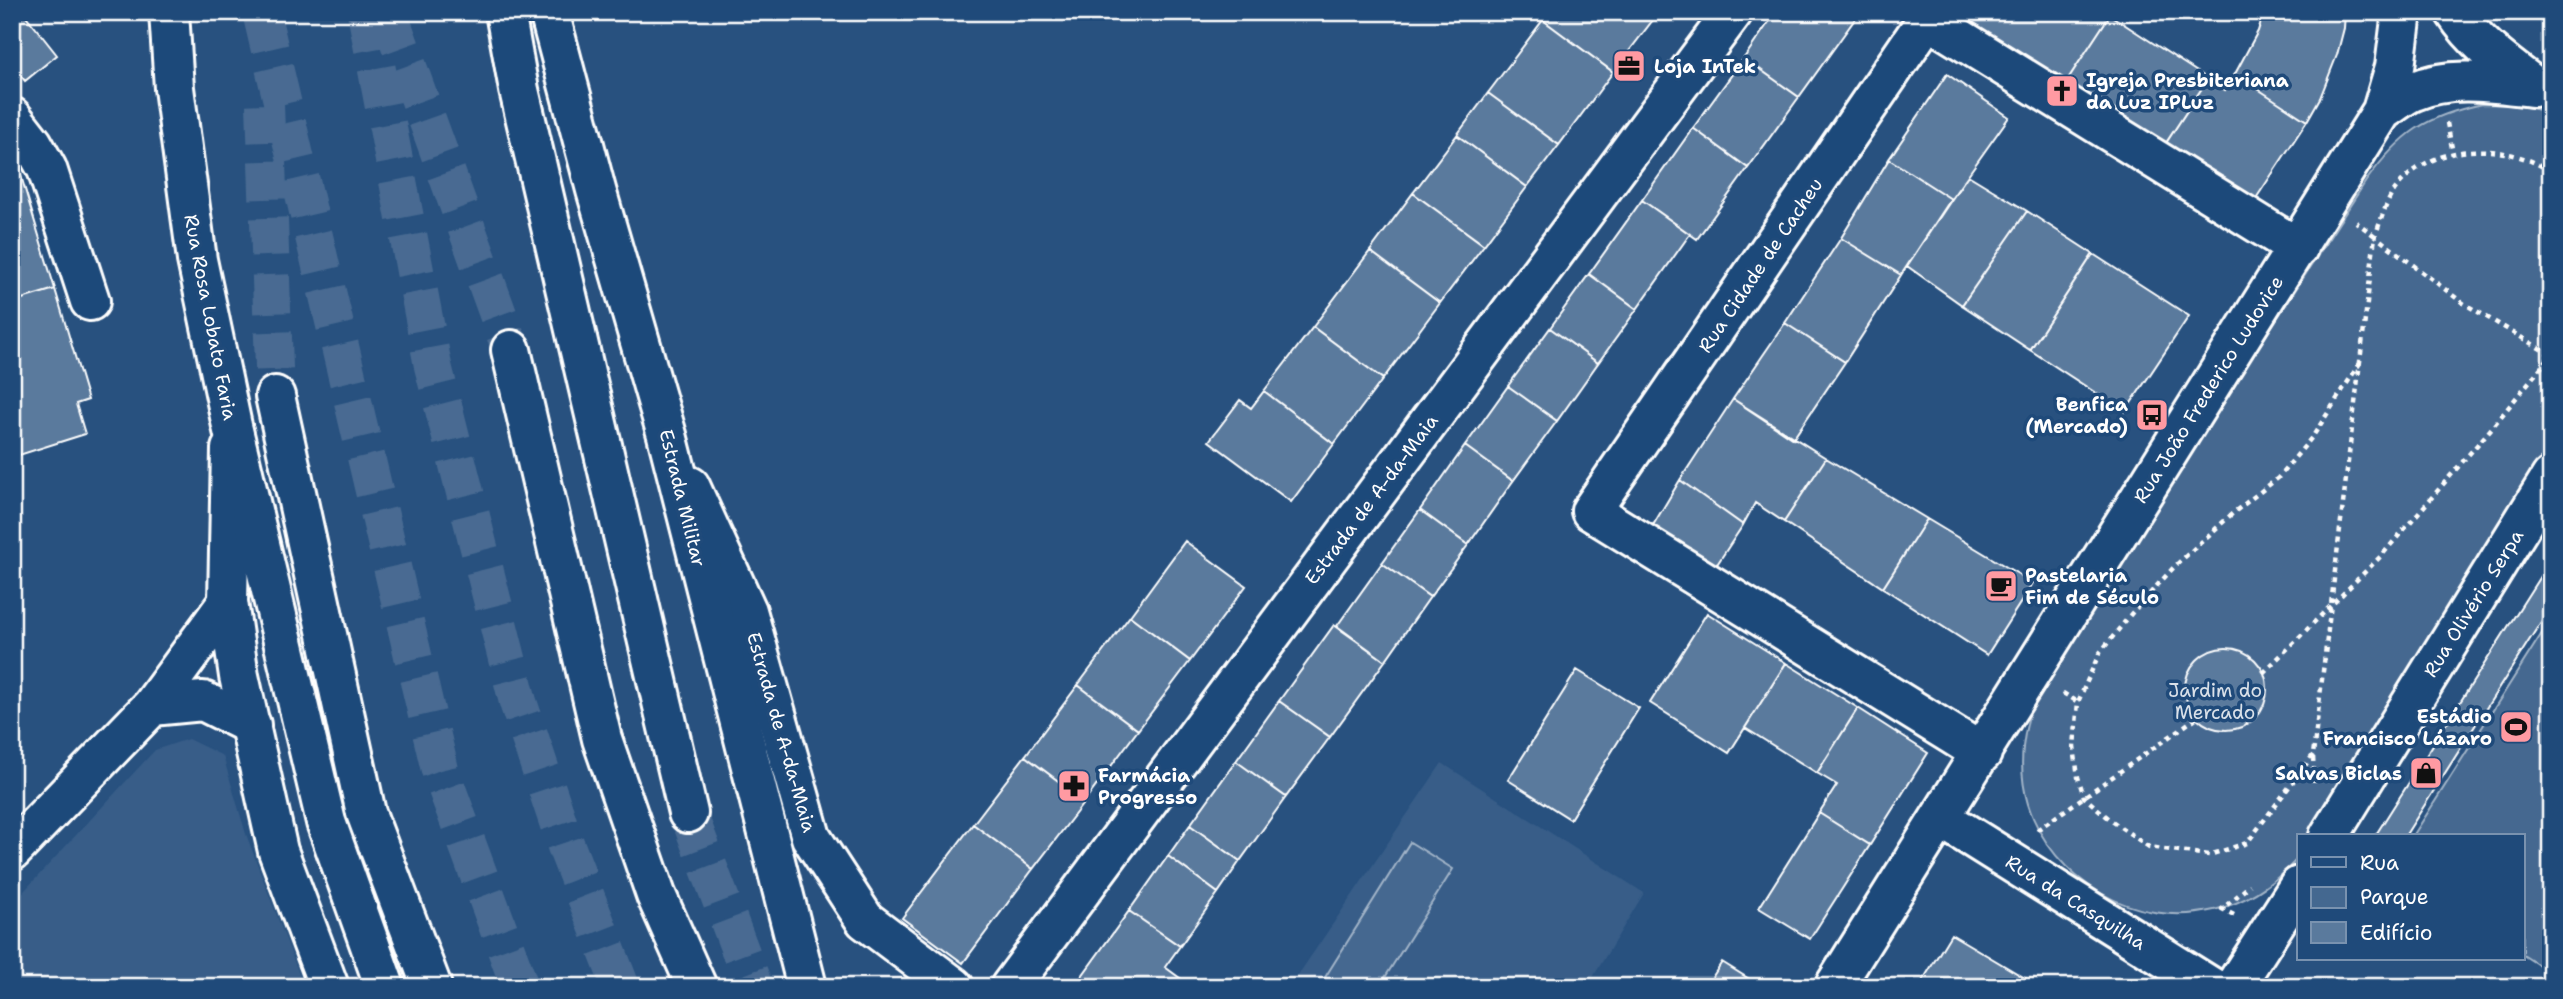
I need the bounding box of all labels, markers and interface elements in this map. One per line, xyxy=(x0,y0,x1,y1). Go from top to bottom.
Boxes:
office icon: Loja InTek xyxy=(1610,47,1648,85)
place label: Loja InTek xyxy=(1654,54,1756,79)
place label: Igreja Presbiteriana da Luz IPLuz xyxy=(2086,68,2289,115)
church icon: Igreja Presbiteriana da Luz IPLuz xyxy=(2043,72,2081,110)
street label: Rua Cidade de Cacheu xyxy=(1692,173,1828,358)
street label: Rua Rosa Lobato Faria xyxy=(178,212,243,422)
street label: Rua João Frederico Ludovice xyxy=(2128,271,2289,508)
place label: Benfica (Mercado) xyxy=(2025,392,2128,439)
bus stop icon: Benfica (Mercado) xyxy=(2133,396,2171,434)
street label: Estrada de A-da-Maia xyxy=(1299,409,1444,590)
street label: Estrada Militar xyxy=(653,427,712,570)
street label: Rua Olivério Serpa xyxy=(2418,524,2529,682)
place label: Pastelaria Fim de Século xyxy=(2025,563,2159,610)
cafe icon: Pastelaria Fim de Século xyxy=(1982,567,2020,605)
street label: Estrada de A-da-Maia xyxy=(741,629,822,835)
park label: Jardim do Mercado xyxy=(2168,678,2262,725)
place label: Estádio Francisco Lázaro xyxy=(2323,704,2492,751)
sports icon: Estádio Francisco Lázaro xyxy=(2497,708,2535,746)
shop icon: Salvas Biclas xyxy=(2407,754,2445,792)
place label: Salvas Biclas xyxy=(2275,761,2402,786)
place label: Farmácia Progresso xyxy=(1098,763,1197,810)
pharmacy icon: Farmácia Progresso xyxy=(1055,767,1093,805)
legend xyxy=(2297,834,2524,960)
street label: Rua da Casquilha xyxy=(2001,849,2151,956)
text: Rua xyxy=(2360,849,2399,877)
text: Parque xyxy=(2360,883,2429,911)
text: Edifício xyxy=(2360,919,2432,947)

